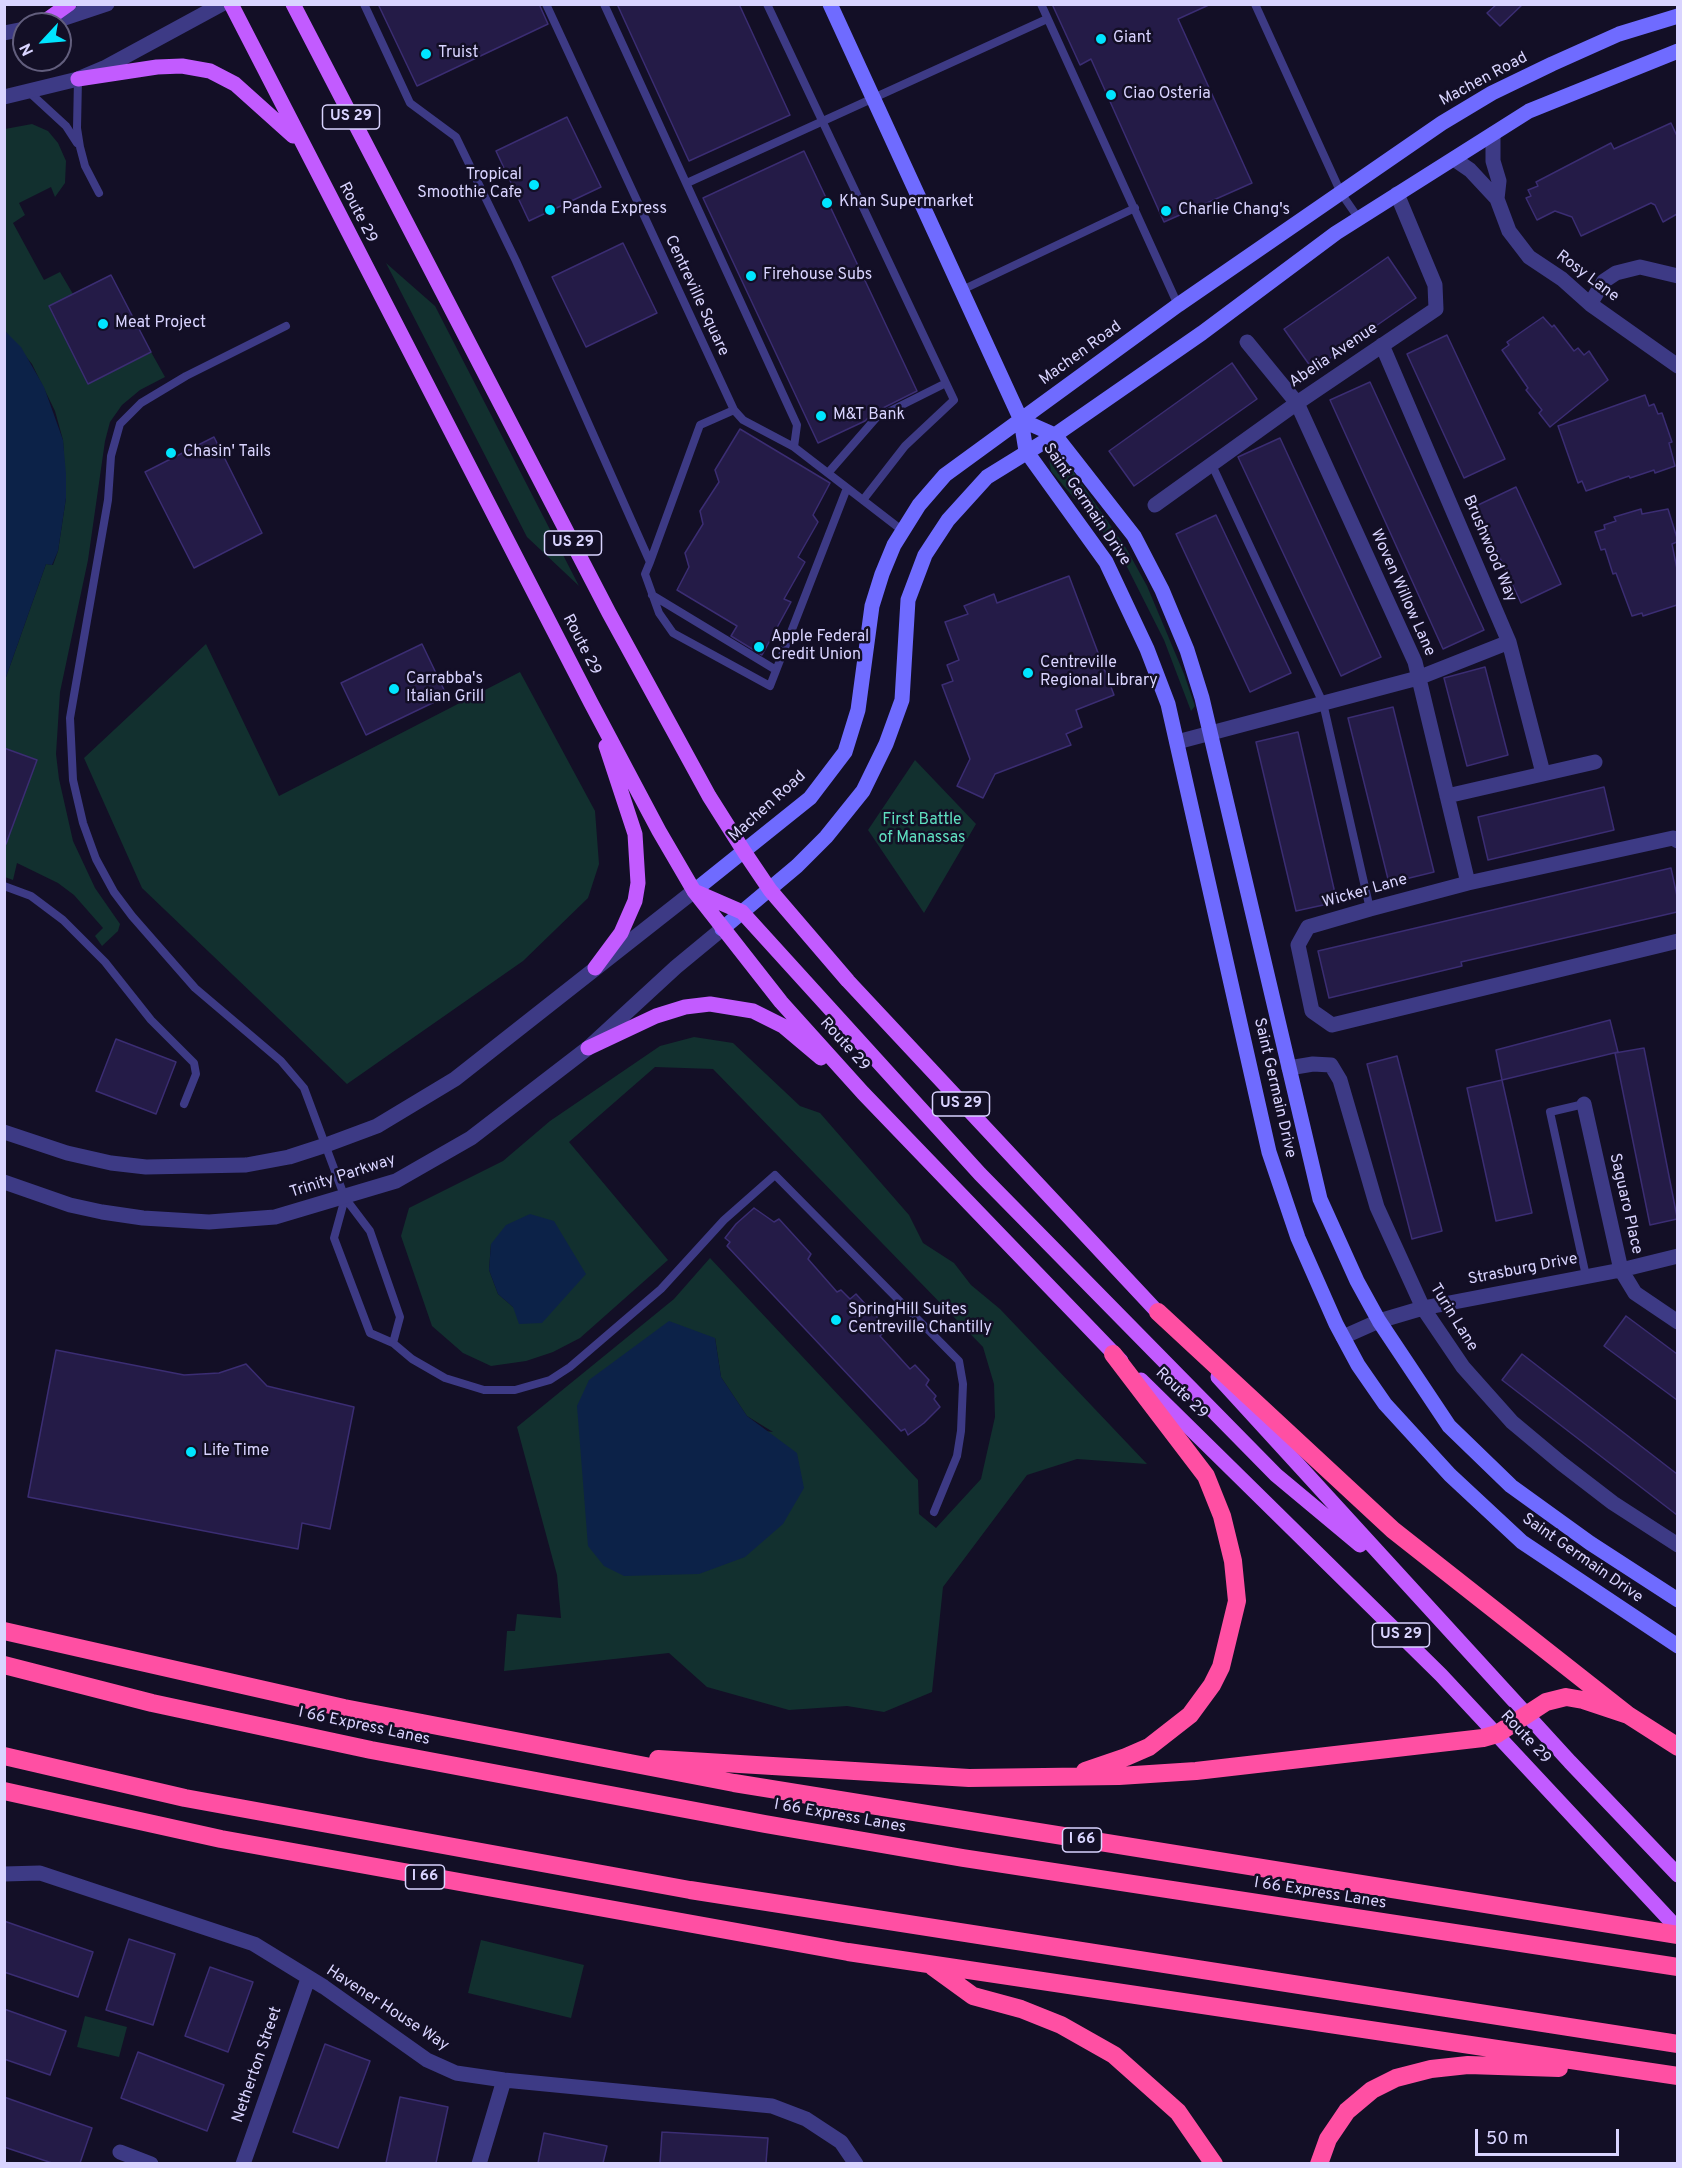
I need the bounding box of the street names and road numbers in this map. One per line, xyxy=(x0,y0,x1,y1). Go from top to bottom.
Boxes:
street label: Machen Road xyxy=(1437,49,1531,111)
road number: US 29 xyxy=(322,105,380,129)
street label: Route 29 xyxy=(334,179,380,247)
street label: Centreville Square xyxy=(660,233,732,359)
street label: Rosy Lane xyxy=(1552,247,1622,307)
street label: Machen Road xyxy=(1036,318,1126,390)
street label: Abelia Avenue xyxy=(1286,319,1382,393)
street label: Saint Germain Drive xyxy=(1038,440,1134,570)
street label: Brushwood Way xyxy=(1458,493,1520,605)
street label: Woven Willow Lane xyxy=(1365,527,1439,659)
road number: US 29 xyxy=(544,531,602,555)
street label: Route 29 xyxy=(558,611,604,679)
street label: Machen Road xyxy=(726,767,810,847)
street label: Wicker Lane xyxy=(1320,871,1410,913)
street label: Route 29 xyxy=(815,1014,873,1076)
street label: Saint Germain Drive xyxy=(1249,1016,1299,1160)
road number: US 29 xyxy=(932,1092,990,1116)
street label: Trinity Parkway xyxy=(288,1151,398,1203)
street label: Saguaro Place xyxy=(1604,1152,1646,1256)
street label: Strasburg Drive xyxy=(1467,1250,1579,1290)
street label: Turin Lane xyxy=(1425,1281,1481,1355)
street label: Route 29 xyxy=(1151,1364,1211,1424)
street label: Saint Germain Drive xyxy=(1518,1510,1646,1608)
road number: US 29 xyxy=(1372,1623,1430,1647)
street label: I 66 Express Lanes xyxy=(297,1704,431,1750)
street label: Route 29 xyxy=(1496,1707,1554,1769)
street label: I 66 Express Lanes xyxy=(772,1796,908,1838)
road number: I 66 xyxy=(1062,1828,1102,1852)
road number: I 66 xyxy=(406,1865,444,1889)
street label: I 66 Express Lanes xyxy=(1252,1874,1388,1914)
street label: Havener House Way xyxy=(322,1962,452,2056)
street label: Netherton Street xyxy=(229,2004,287,2126)

